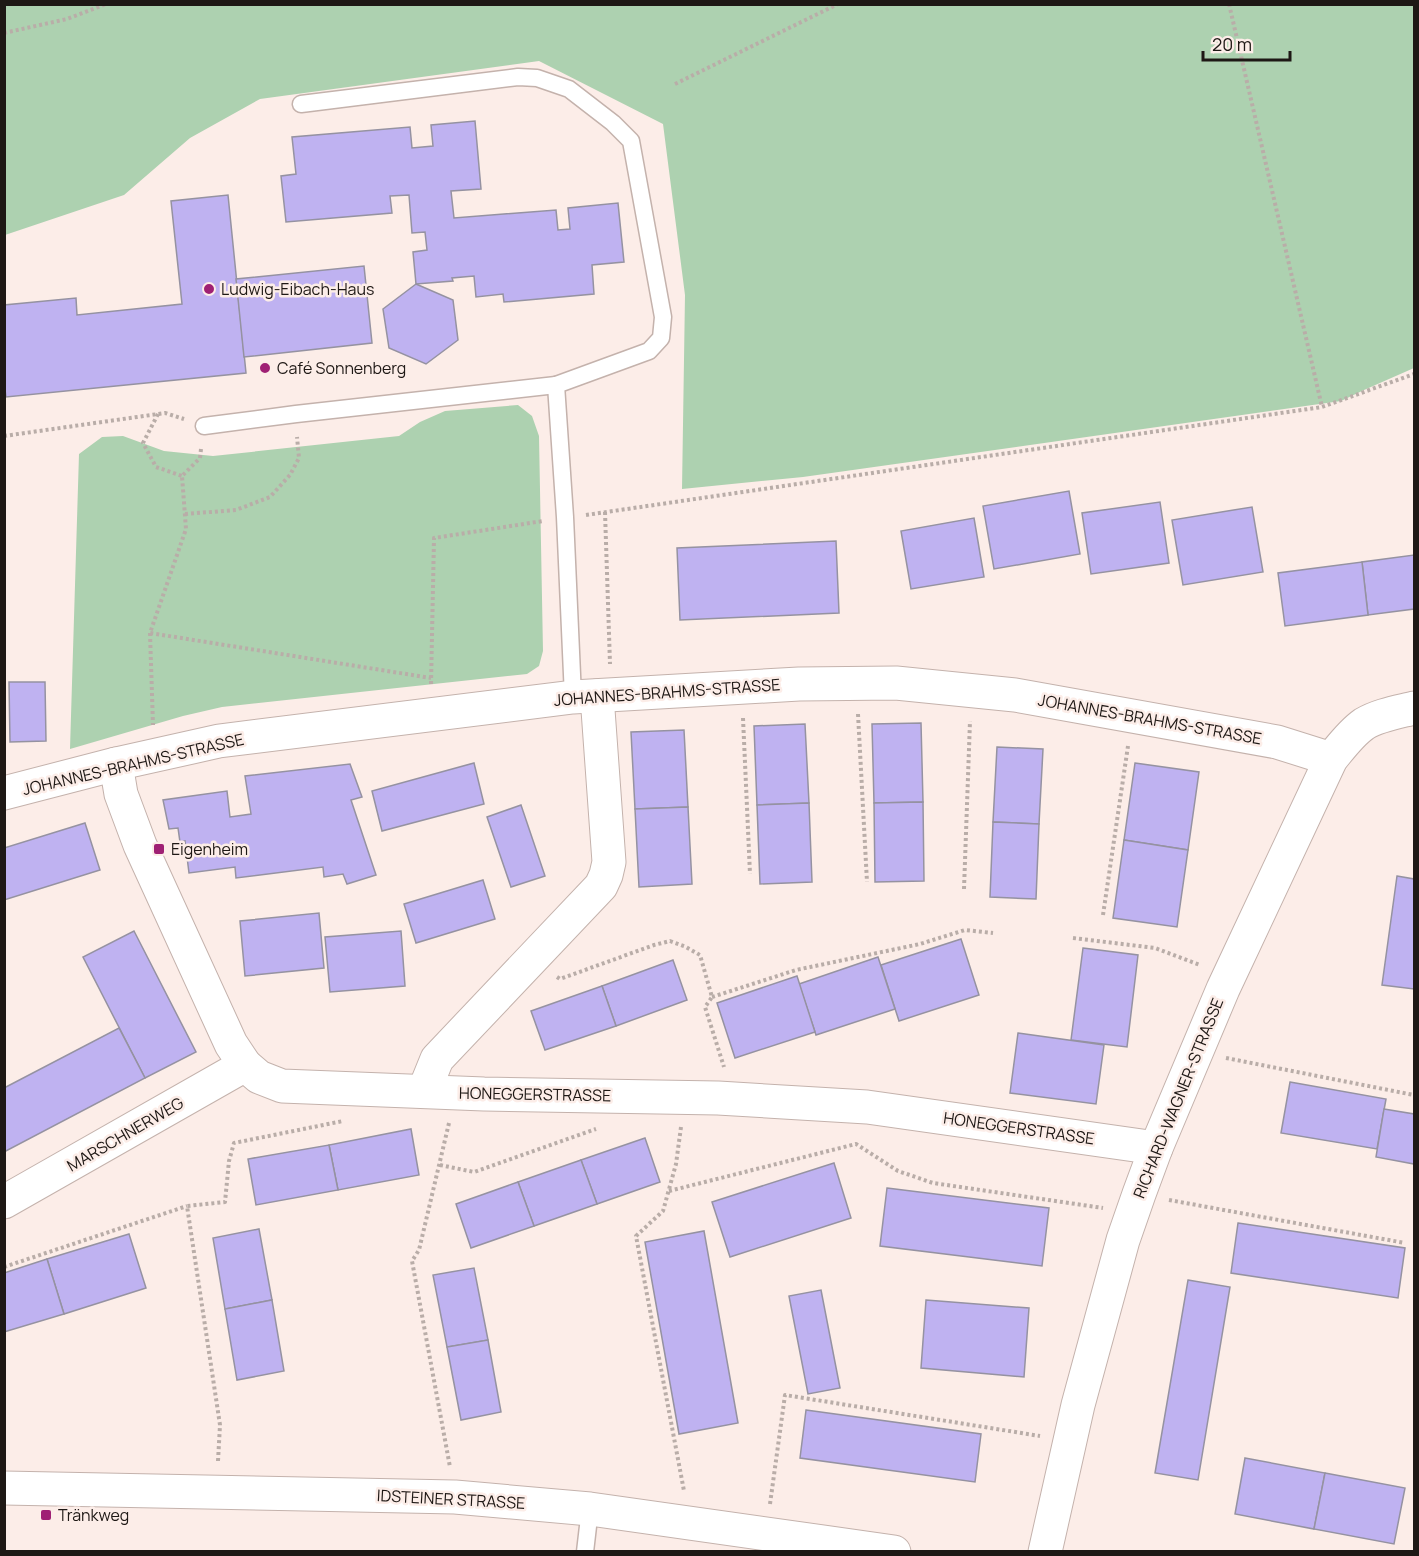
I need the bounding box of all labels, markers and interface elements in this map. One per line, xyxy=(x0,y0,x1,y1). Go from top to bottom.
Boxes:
scale bar xyxy=(1203,24,1290,62)
text: 20 m xyxy=(1212,32,1252,56)
place label: Ludwig-Eibach-Haus xyxy=(221,278,374,300)
marker: Ludwig-Eibach-Haus xyxy=(202,282,216,296)
place label: Café Sonnenberg xyxy=(277,357,406,379)
marker: Café Sonnenberg xyxy=(258,361,272,375)
street label: JOHANNES-BRAHMS-STRASSE xyxy=(553,673,781,711)
street label: JOHANNES-BRAHMS-STRASSE xyxy=(1036,688,1264,750)
street label: JOHANNES-BRAHMS-STRASSE xyxy=(20,728,246,800)
place label: Eigenheim xyxy=(171,838,248,860)
marker: Eigenheim xyxy=(152,842,166,856)
street label: RICHARD-WAGNER-STRASSE xyxy=(1128,995,1228,1201)
street label: HONEGGERSTRASSE xyxy=(459,1082,611,1106)
street label: MARSCHNERWEG xyxy=(63,1092,187,1176)
street label: HONEGGERSTRASSE xyxy=(942,1107,1096,1149)
street label: IDSTEINER STRASSE xyxy=(376,1484,526,1514)
place label: Tränkweg xyxy=(58,1504,129,1526)
marker: Tränkweg xyxy=(39,1508,53,1522)

